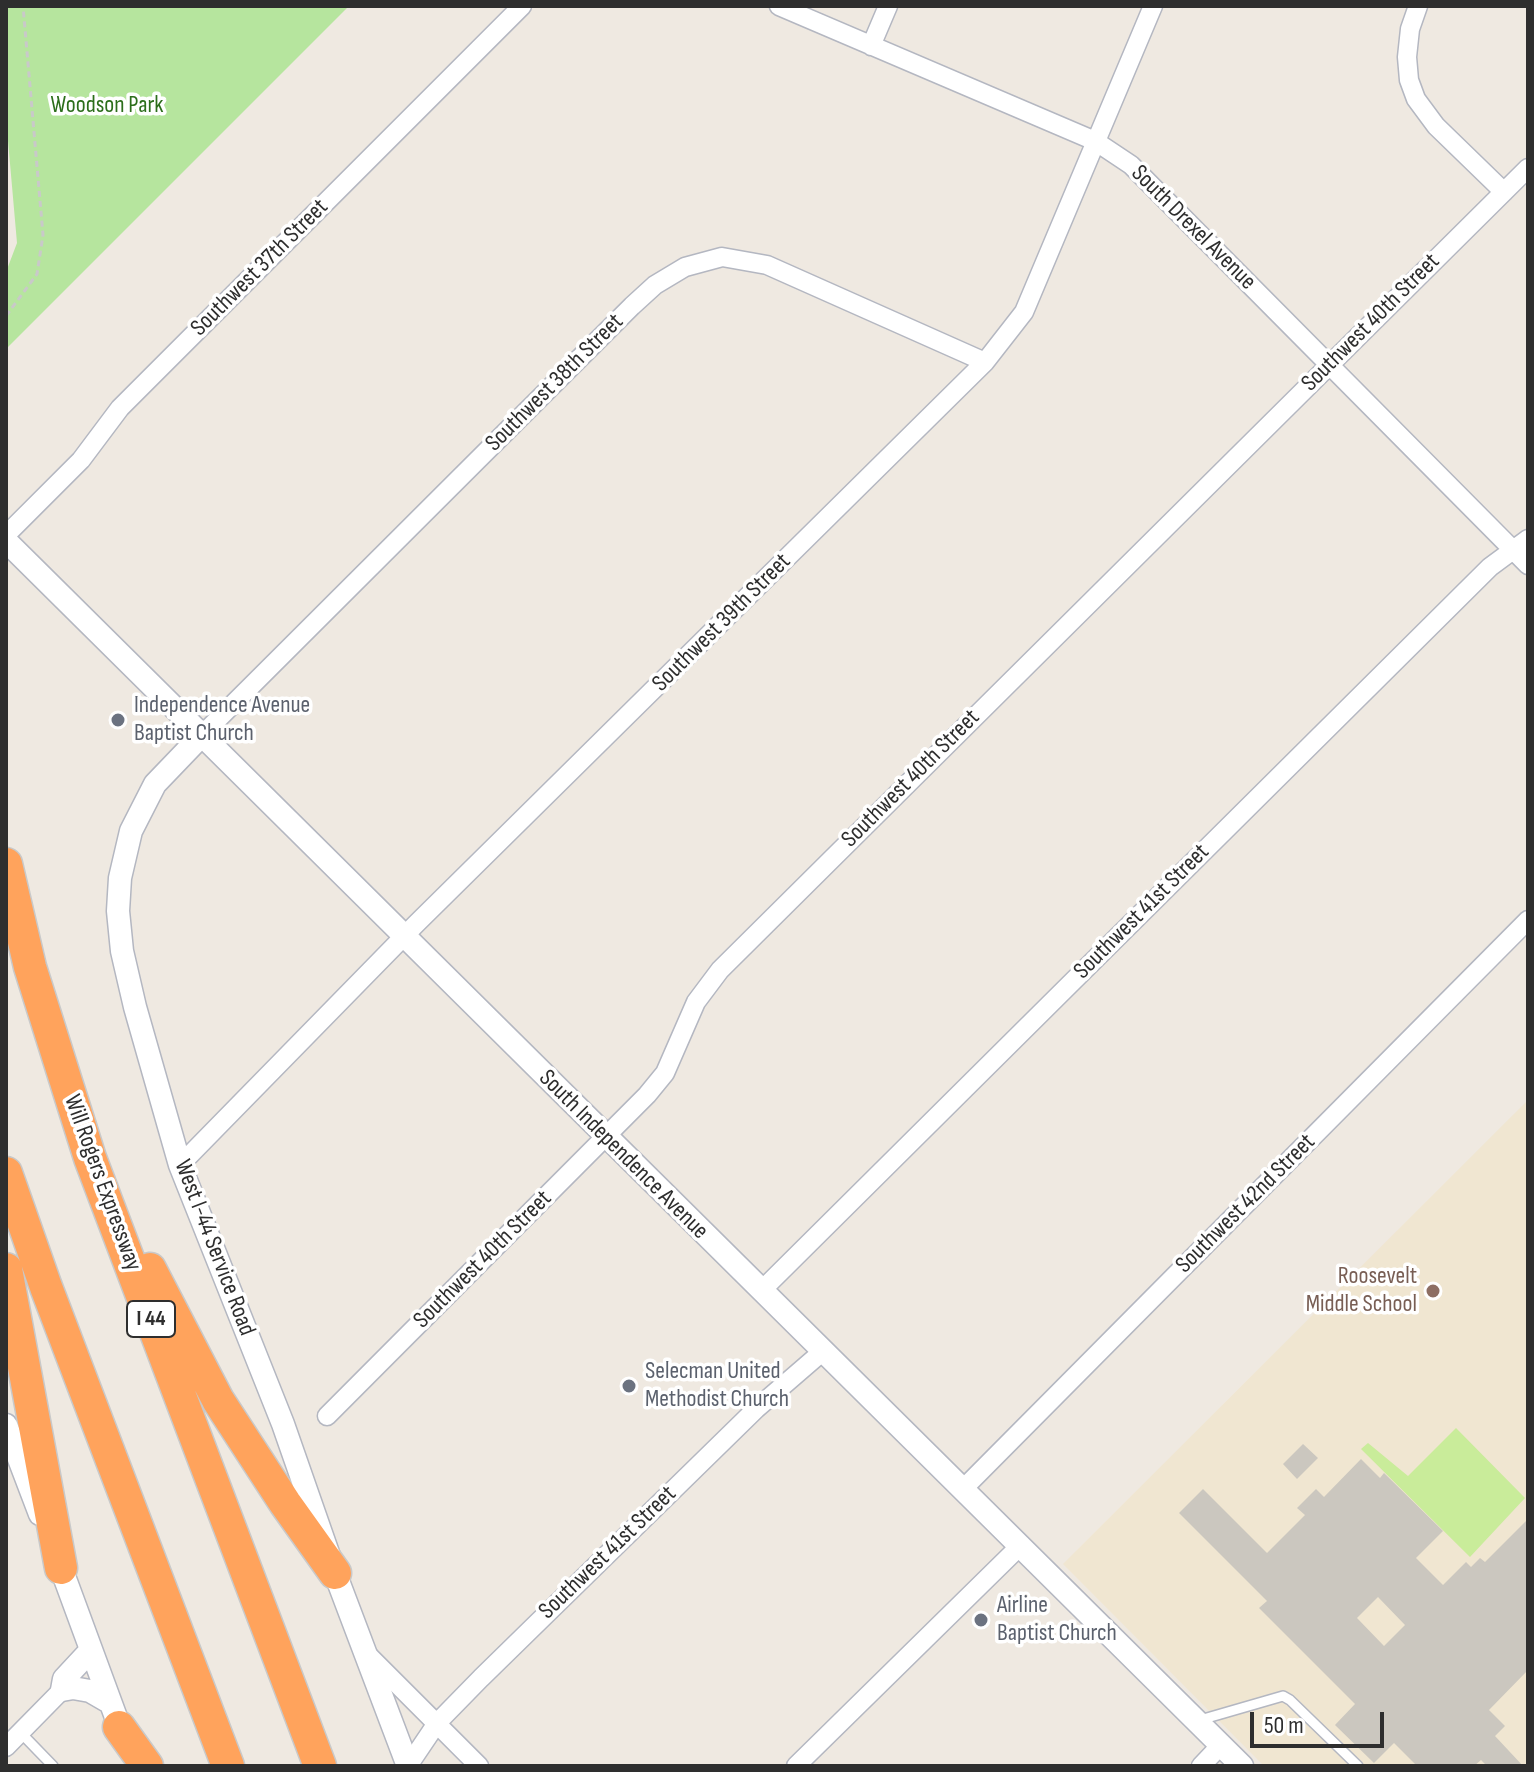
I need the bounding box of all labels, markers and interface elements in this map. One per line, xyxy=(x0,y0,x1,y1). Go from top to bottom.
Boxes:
park label: Woodson Park xyxy=(51,92,163,120)
street label: South Drexel Avenue xyxy=(1125,160,1261,296)
street label: Southwest 37th Street xyxy=(185,193,335,343)
street label: Southwest 40th Street xyxy=(1296,248,1446,398)
street label: Southwest 38th Street xyxy=(480,308,630,458)
street label: Southwest 39th Street xyxy=(647,548,797,698)
place label: Independence Avenue Baptist Church xyxy=(134,692,310,748)
street label: Southwest 40th Street xyxy=(836,704,986,854)
marker: Independence Avenue Baptist Church xyxy=(109,711,127,729)
street label: Southwest 41st Street xyxy=(1068,838,1216,986)
street label: South Independence Avenue xyxy=(532,1064,714,1246)
street label: Will Rogers Expressway xyxy=(57,1091,147,1275)
street label: Southwest 42nd Street xyxy=(1170,1128,1322,1280)
street label: West I-44 Service Road xyxy=(167,1156,261,1340)
street label: Southwest 40th Street xyxy=(408,1185,558,1335)
place label: Roosevelt Middle School xyxy=(1306,1263,1417,1319)
marker: Roosevelt Middle School xyxy=(1424,1282,1442,1300)
road number: I 44 xyxy=(127,1301,175,1337)
place label: Selecman United Methodist Church xyxy=(645,1358,789,1414)
marker: Selecman United Methodist Church xyxy=(620,1377,638,1395)
street label: Southwest 41st Street xyxy=(533,1480,683,1626)
place label: Airline Baptist Church xyxy=(997,1592,1117,1648)
marker: Airline Baptist Church xyxy=(972,1611,990,1629)
scale bar xyxy=(1254,1696,1388,1746)
text: 50 m xyxy=(1264,1711,1304,1740)

